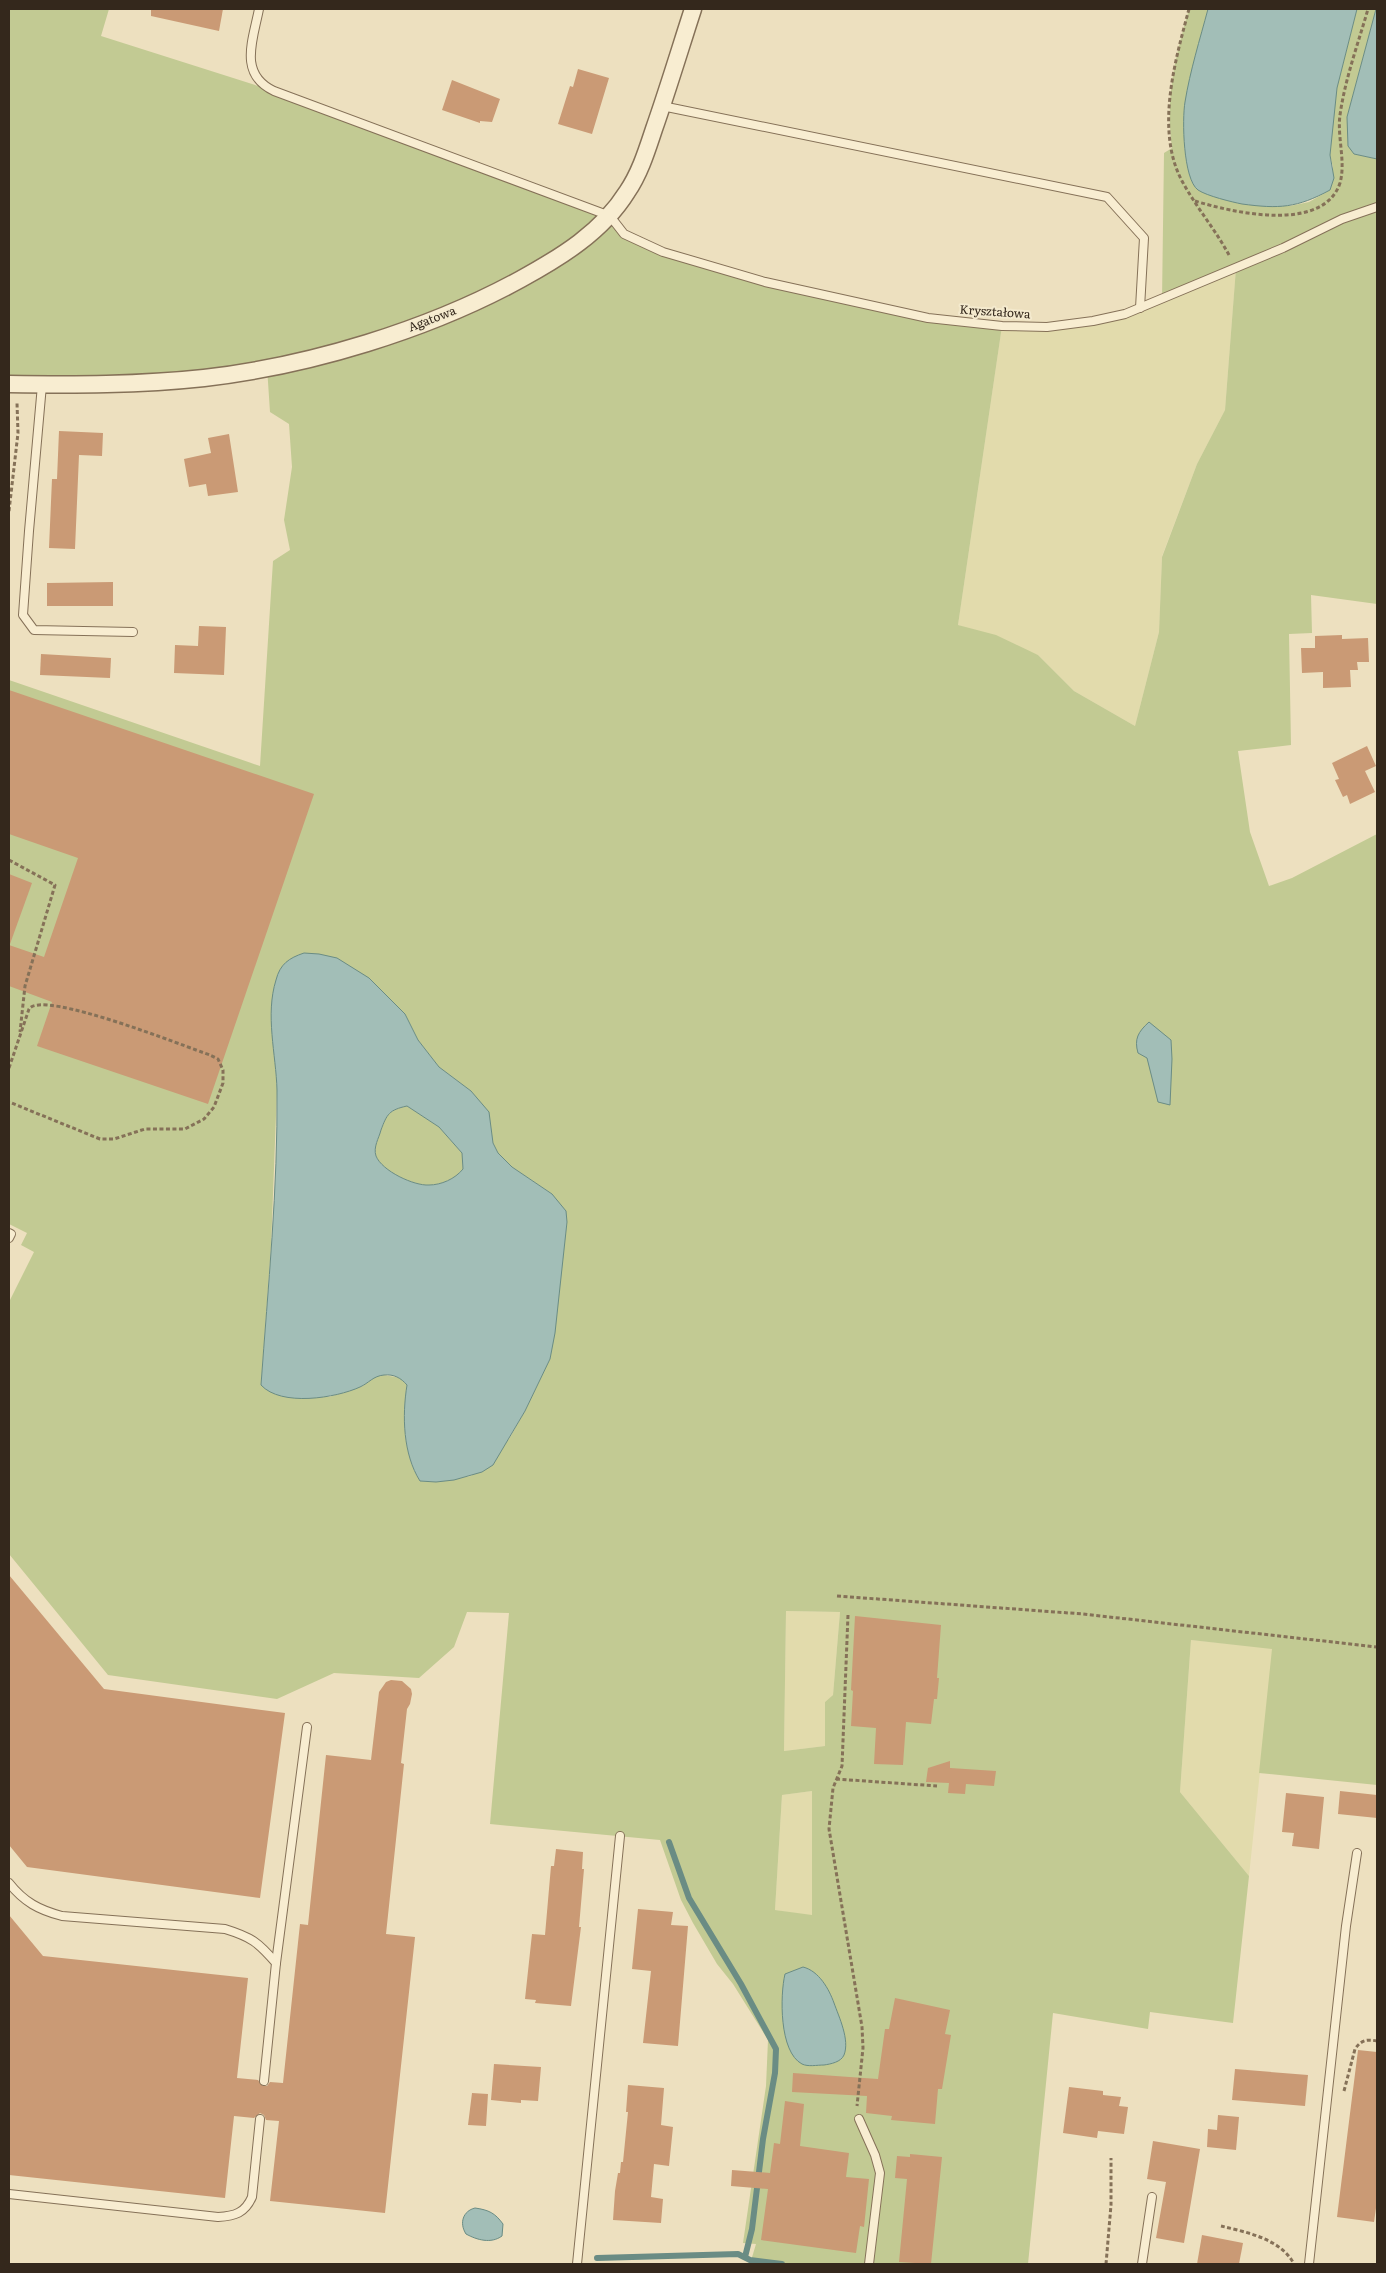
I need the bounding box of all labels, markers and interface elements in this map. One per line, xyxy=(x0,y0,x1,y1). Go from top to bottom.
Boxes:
street label: Kryształowa xyxy=(959,300,1032,323)
street label: Agatowa xyxy=(405,301,459,335)

